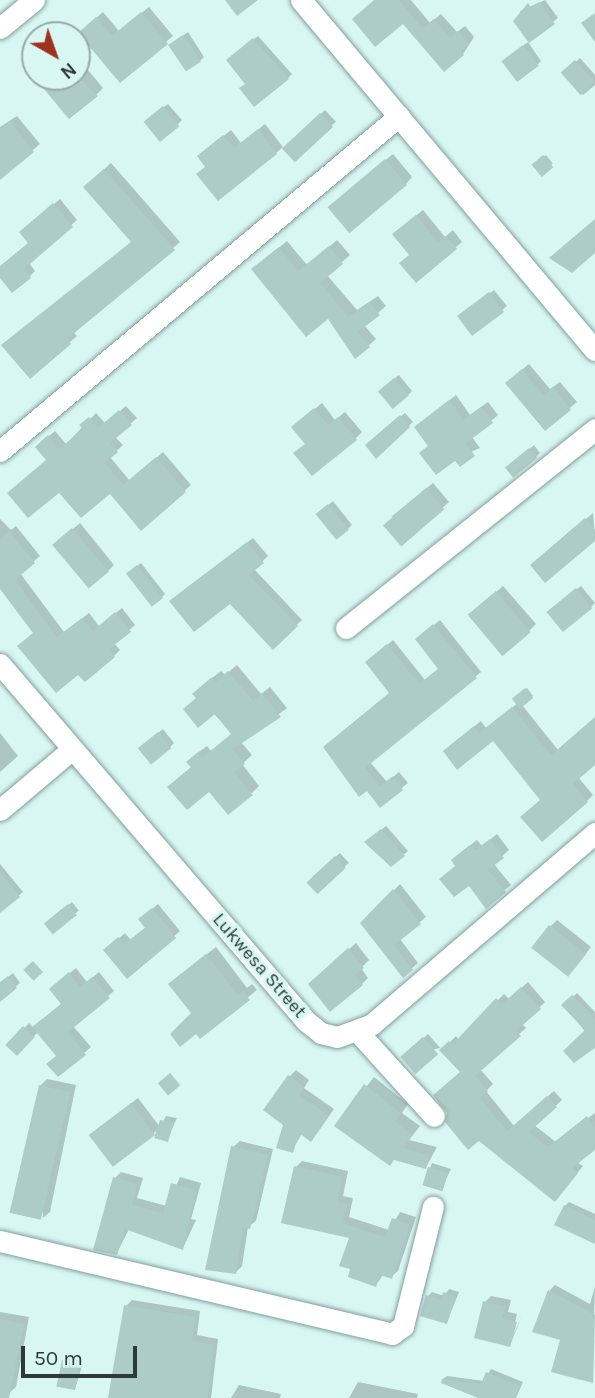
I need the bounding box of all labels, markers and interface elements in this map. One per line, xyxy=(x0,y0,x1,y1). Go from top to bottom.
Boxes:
north arrow xyxy=(21,21,91,91)
text: N xyxy=(56,58,81,83)
street label: Lukwesa Street xyxy=(207,909,311,1023)
scale bar xyxy=(24,1332,140,1376)
text: 50 m xyxy=(34,1346,83,1370)

